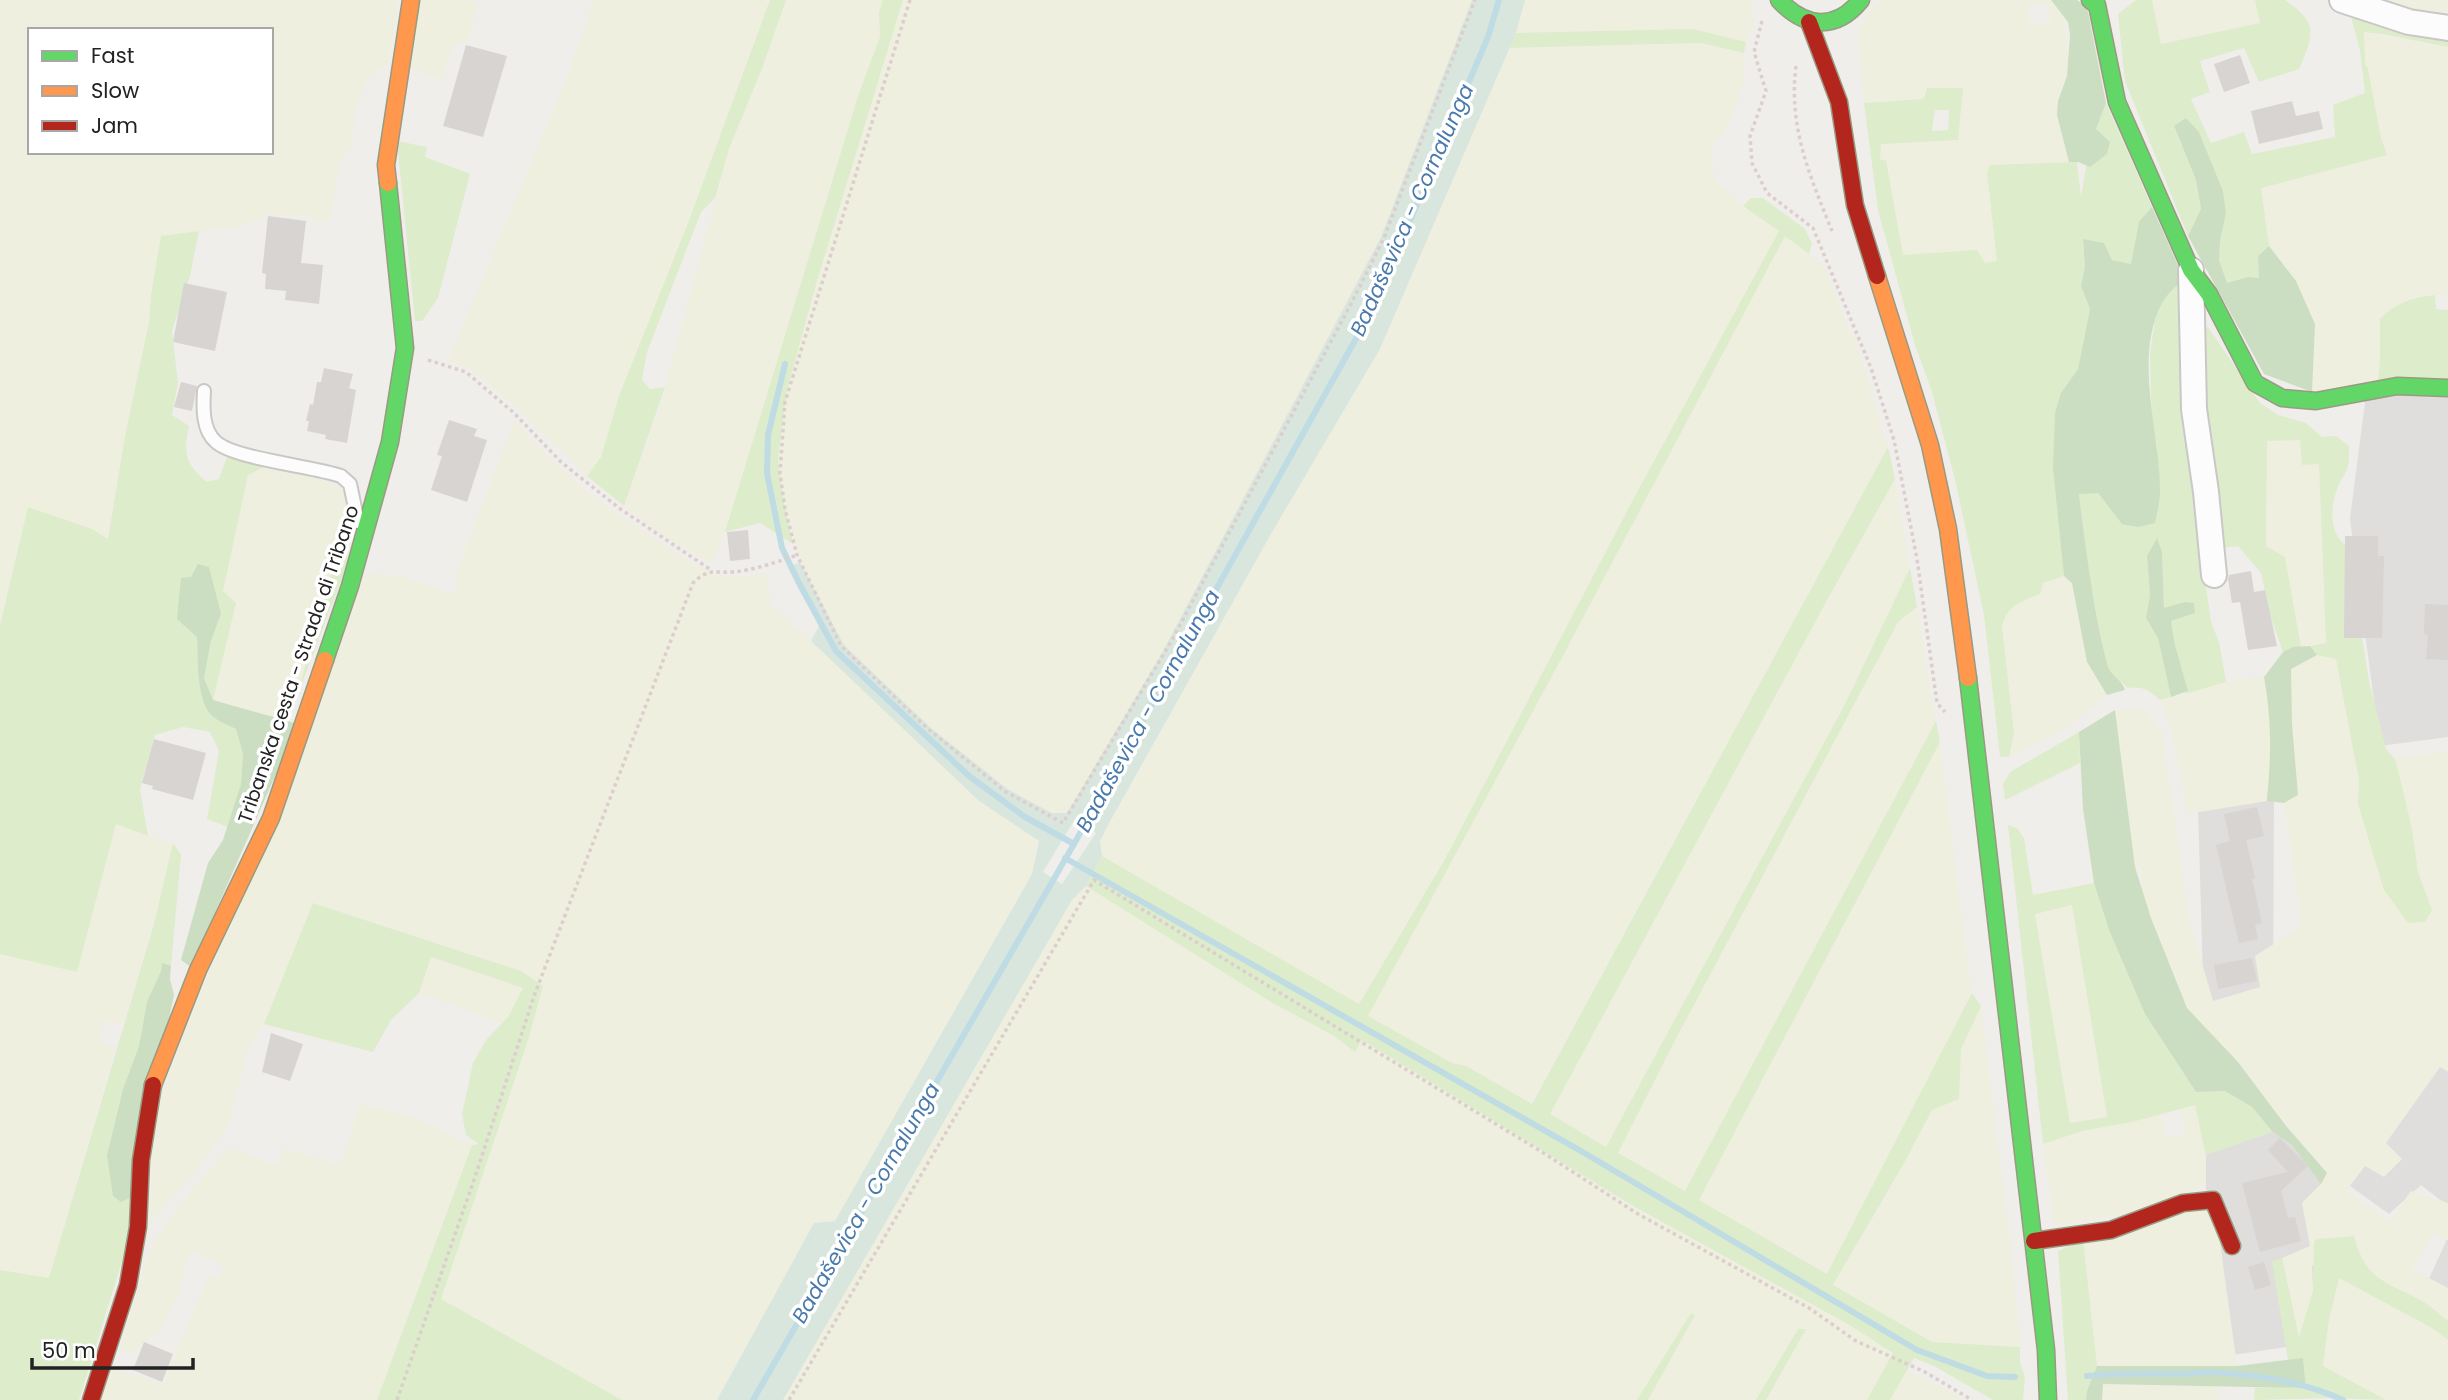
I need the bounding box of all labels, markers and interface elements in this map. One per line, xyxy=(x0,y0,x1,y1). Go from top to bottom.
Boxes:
legend xyxy=(28,28,273,154)
text: Fast xyxy=(91,41,134,70)
text: Slow xyxy=(91,76,139,105)
water label: Badaševica - Cornalunga xyxy=(1343,79,1480,340)
text: Jam xyxy=(91,111,138,140)
street label: Tribanska cesta - Strada di Tribano xyxy=(231,502,366,827)
water label: Badaševica - Cornalunga xyxy=(1069,584,1226,837)
water label: Badaševica - Cornalunga xyxy=(785,1077,946,1328)
scale bar xyxy=(32,1326,192,1370)
text: 50 m xyxy=(42,1336,96,1365)

